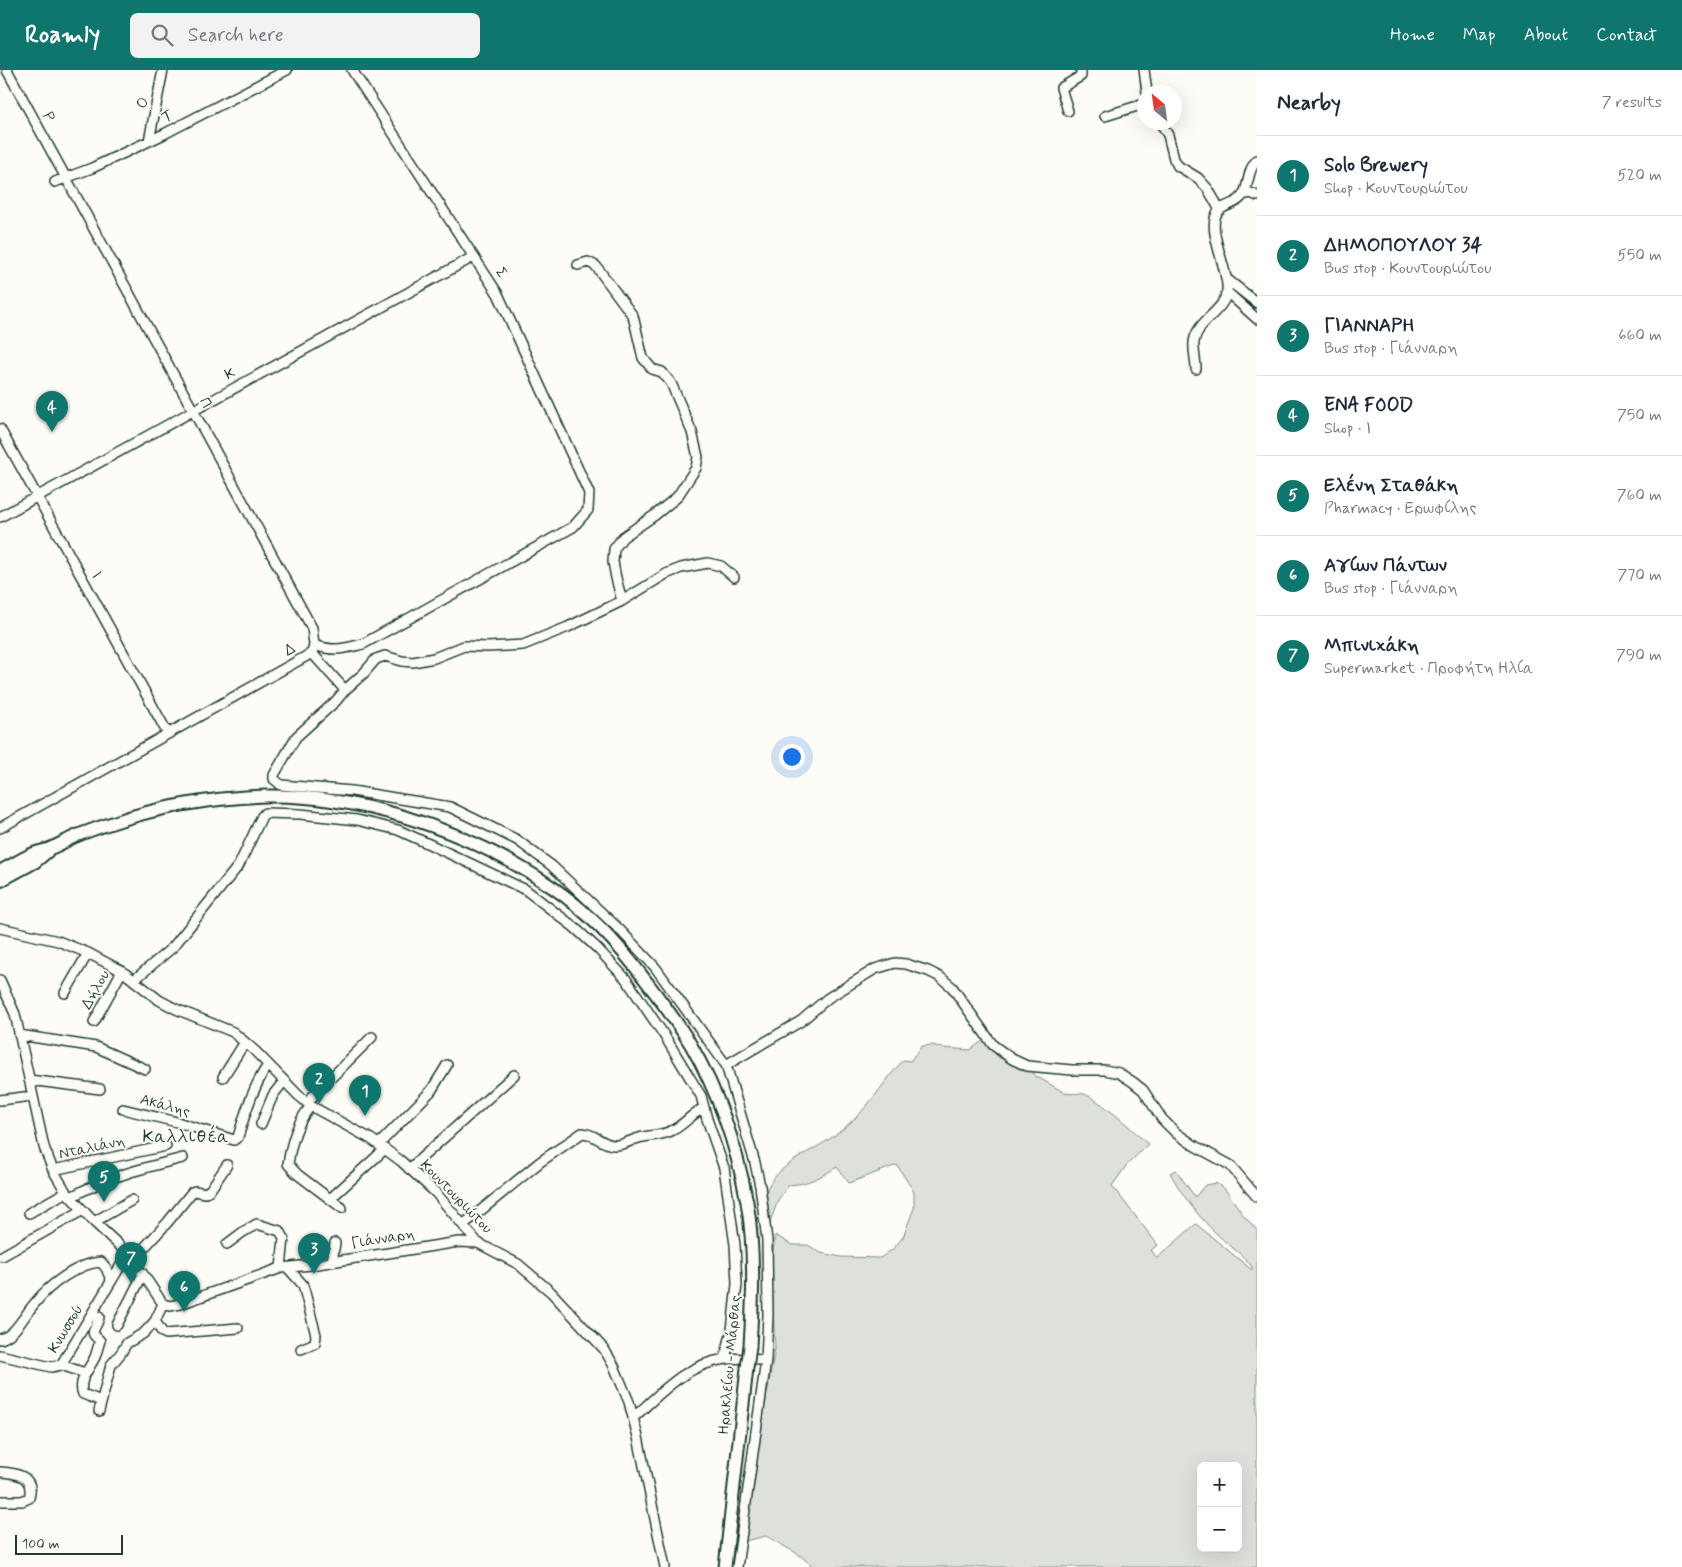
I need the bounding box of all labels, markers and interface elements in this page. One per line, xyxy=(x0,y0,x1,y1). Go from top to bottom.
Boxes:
search box xyxy=(130,13,480,58)
text: Roamly xyxy=(25,20,100,51)
icon: search xyxy=(148,21,176,49)
text: Search here xyxy=(188,23,284,48)
text: Home xyxy=(1390,23,1435,47)
text: Map xyxy=(1463,23,1496,47)
text: About xyxy=(1524,23,1568,47)
text: Contact xyxy=(1596,23,1657,47)
north arrow xyxy=(1137,85,1182,130)
text: Nearby xyxy=(1277,89,1341,117)
text: 7 results xyxy=(1602,92,1662,113)
street label: Ο xyxy=(132,96,154,110)
street label: Τ xyxy=(158,106,176,128)
street label: Ρ xyxy=(37,108,59,126)
text: Solo Brewery xyxy=(1324,153,1428,178)
text: 1 xyxy=(1289,165,1297,186)
text: 520 m xyxy=(1617,165,1662,186)
text: Shop · Κουντουριώτου xyxy=(1324,178,1468,199)
text: ΔΗΜΟΠΟΥΛΟΥ 34 xyxy=(1324,233,1482,258)
text: 2 xyxy=(1289,245,1297,266)
text: 550 m xyxy=(1617,245,1662,266)
text: Bus stop · Κουντουριώτου xyxy=(1324,258,1491,279)
street label: Σ xyxy=(490,264,512,282)
text: ΓΙΑΝΝΑΡΗ xyxy=(1324,313,1415,338)
text: 3 xyxy=(1289,325,1297,346)
text: 660 m xyxy=(1618,325,1662,346)
text: Bus stop · Γιάνναρη xyxy=(1324,338,1458,359)
street label: Κ xyxy=(221,363,239,385)
pin: 4 xyxy=(36,391,68,432)
text: ENA FOOD xyxy=(1324,393,1413,418)
street label: Π xyxy=(194,394,216,412)
text: 4 xyxy=(1288,405,1298,426)
text: 750 m xyxy=(1617,405,1662,426)
text: Shop · Ι xyxy=(1324,418,1371,439)
text: Ελένη Σταθάκη xyxy=(1324,473,1458,498)
text: 5 xyxy=(1288,485,1298,506)
text: 760 m xyxy=(1617,485,1662,506)
text: Pharmacy · Ερωφίλης xyxy=(1324,498,1477,519)
text: Αγίων Πάντων xyxy=(1324,553,1447,578)
text: 6 xyxy=(1289,565,1297,586)
text: 770 m xyxy=(1618,565,1662,586)
street label: Ι xyxy=(86,568,106,582)
text: Bus stop · Γιάνναρη xyxy=(1324,578,1458,599)
text: Μπινιχάκη xyxy=(1324,633,1419,658)
street label: Δ xyxy=(281,639,299,661)
text: 7 xyxy=(1288,645,1298,666)
text: 790 m xyxy=(1616,645,1662,666)
text: Supermarket · Προφήτη Ηλία xyxy=(1324,658,1533,679)
your location xyxy=(779,744,805,770)
street label: Δήλου xyxy=(77,967,115,1013)
pin: 2 xyxy=(303,1063,335,1104)
pin: 1 xyxy=(349,1075,381,1116)
street label: Ακάλης xyxy=(138,1090,193,1122)
district label: Καλλιθέα xyxy=(143,1124,229,1149)
street label: Νταλιάνη xyxy=(57,1131,127,1165)
street label: Κουντουριώτου xyxy=(416,1156,497,1239)
pin: 5 xyxy=(88,1161,120,1202)
street label: Γιάνναρη xyxy=(350,1224,416,1254)
pin: 3 xyxy=(298,1233,330,1274)
pin: 7 xyxy=(115,1242,147,1283)
pin: 6 xyxy=(168,1271,200,1312)
street label: Ηρακλείου - Μάρθας xyxy=(714,1294,746,1436)
street label: Κνωσσού xyxy=(44,1301,88,1357)
map controls xyxy=(1197,1462,1242,1552)
button: + xyxy=(1197,1462,1242,1507)
button: − xyxy=(1197,1507,1242,1552)
scale bar xyxy=(15,1532,122,1555)
text: 100 m xyxy=(22,1535,60,1553)

